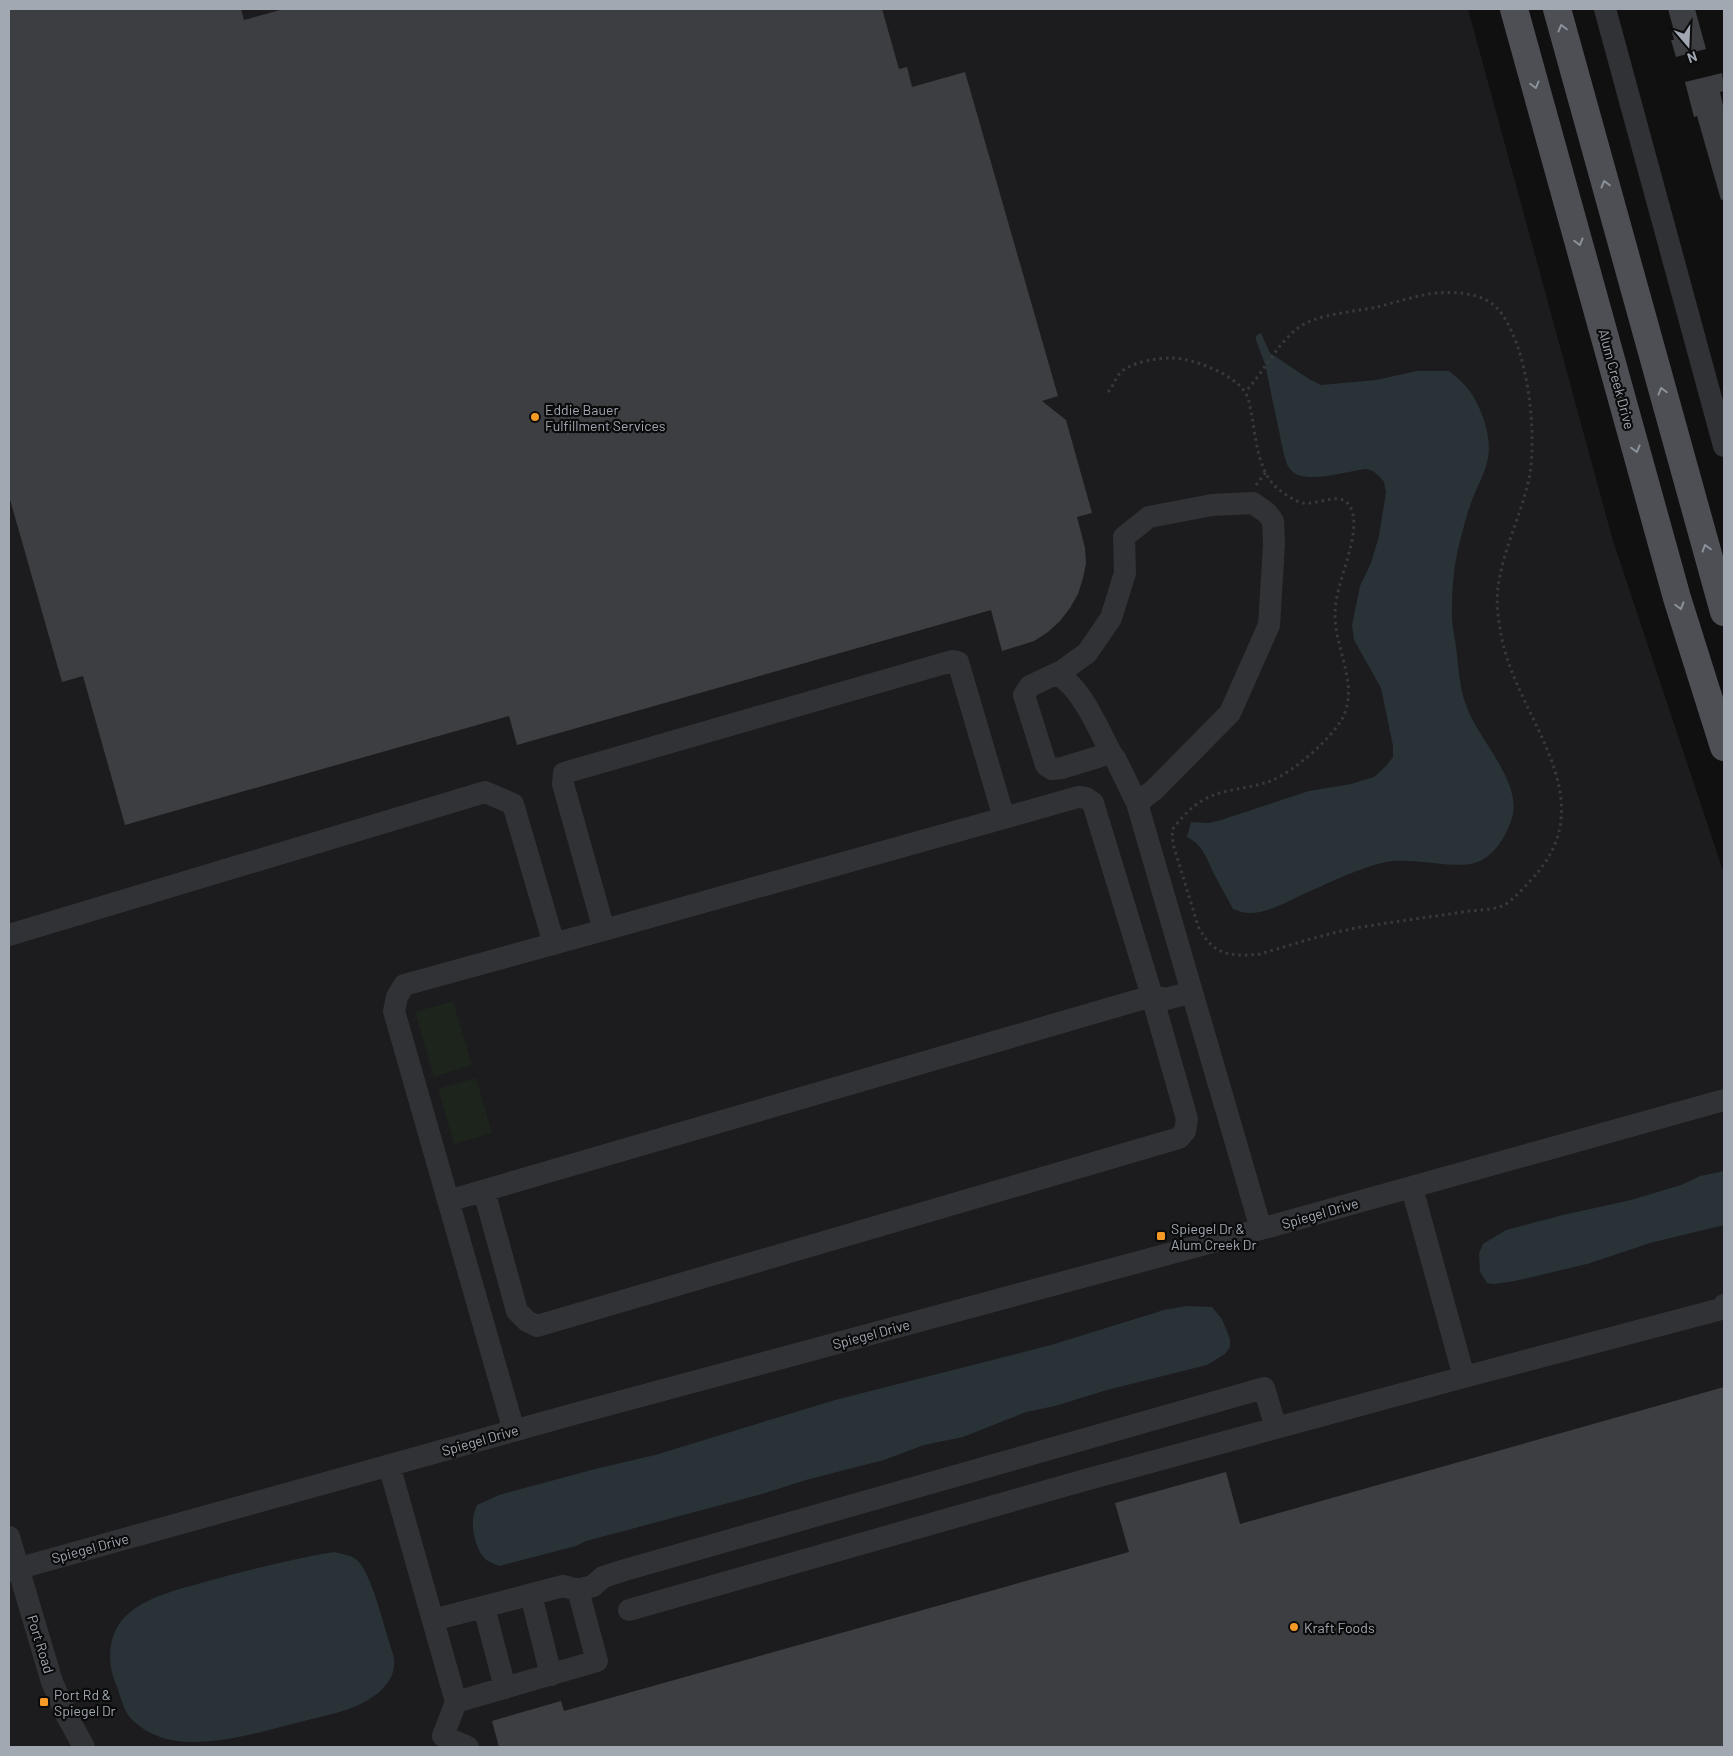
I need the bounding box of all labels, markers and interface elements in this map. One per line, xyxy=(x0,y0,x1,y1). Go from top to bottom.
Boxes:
north arrow xyxy=(1663,20,1713,70)
one-way arrow xyxy=(1557,23,1568,32)
text: N xyxy=(1685,48,1700,67)
one-way arrow xyxy=(1530,81,1540,89)
one-way arrow xyxy=(1600,180,1611,189)
one-way arrow xyxy=(1573,237,1583,245)
street label: Alum Creek Drive xyxy=(1595,327,1639,431)
one-way arrow xyxy=(1658,388,1668,396)
place label: Eddie Bauer Fulfillment Services xyxy=(545,401,666,434)
marker: Eddie Bauer Fulfillment Services xyxy=(529,411,541,423)
one-way arrow xyxy=(1630,445,1641,453)
one-way arrow xyxy=(1701,544,1712,552)
one-way arrow xyxy=(1674,601,1684,609)
street label: Spiegel Drive xyxy=(1280,1194,1360,1232)
place label: Spiegel Dr & Alum Creek Dr xyxy=(1171,1220,1257,1253)
marker: Spiegel Dr & Alum Creek Dr xyxy=(1155,1230,1167,1242)
street label: Spiegel Drive xyxy=(831,1316,911,1352)
street label: Spiegel Drive xyxy=(440,1421,520,1459)
street label: Spiegel Drive xyxy=(50,1530,130,1566)
street label: Port Road xyxy=(24,1613,58,1675)
place label: Kraft Foods xyxy=(1304,1619,1375,1636)
marker: Kraft Foods xyxy=(1288,1621,1300,1633)
place label: Port Rd & Spiegel Dr xyxy=(54,1686,116,1719)
marker: Port Rd & Spiegel Dr xyxy=(38,1696,50,1708)

